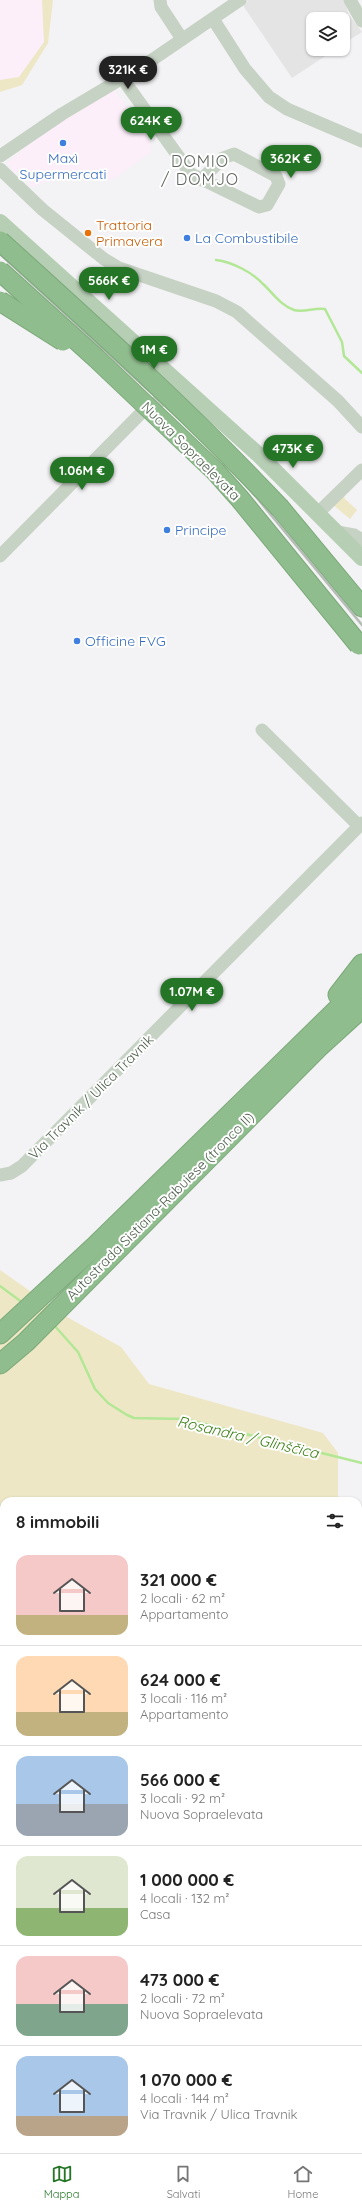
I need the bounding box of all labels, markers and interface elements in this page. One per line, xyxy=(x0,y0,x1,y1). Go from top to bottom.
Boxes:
map controls xyxy=(306,12,350,56)
button: layers xyxy=(306,12,350,56)
pin: 321K € xyxy=(95,56,161,90)
text: 321K € xyxy=(108,61,148,77)
pin: 624K € xyxy=(118,107,184,141)
text: 624K € xyxy=(130,112,172,128)
marker: Maxì Supermercati xyxy=(58,138,68,148)
pin: 362K € xyxy=(258,145,324,179)
place label: Maxì Supermercati xyxy=(20,149,106,183)
text: 362K € xyxy=(270,150,312,166)
district label: DOMIO / DOMJO xyxy=(161,151,239,189)
place label: Trattoria Primavera xyxy=(96,216,163,250)
marker: Trattoria Primavera xyxy=(83,228,93,238)
place label: La Combustibile xyxy=(195,229,298,247)
marker: La Combustibile xyxy=(182,233,192,243)
pin: 566K € xyxy=(76,267,142,301)
text: 566K € xyxy=(88,272,130,288)
pin: 1M € xyxy=(130,336,178,370)
text: 1M € xyxy=(140,341,168,357)
street label: Nuova Sopraelevata xyxy=(138,398,244,504)
pin: 473K € xyxy=(260,435,326,469)
text: 473K € xyxy=(272,440,314,456)
pin: 1.06M € xyxy=(45,457,119,491)
text: 1.06M € xyxy=(59,462,105,478)
place label: Principe xyxy=(175,521,227,539)
marker: Principe xyxy=(162,525,172,535)
place label: Officine FVG xyxy=(85,632,166,650)
marker: Officine FVG xyxy=(72,636,82,646)
pin: 1.07M € xyxy=(155,978,229,1012)
text: 1.07M € xyxy=(169,983,215,999)
street label: Via Travnik / Ulica Travnik xyxy=(25,1031,157,1163)
street label: Autostrada Sistiana-Rabuiese (tronco II) xyxy=(62,1108,258,1304)
water label: Rosandra / Glinščica xyxy=(176,1412,321,1463)
icon: filters xyxy=(324,1510,346,1532)
text: 8 immobili xyxy=(16,1511,99,1532)
text: 321 000 € xyxy=(140,1569,217,1590)
icon: home xyxy=(48,1571,96,1619)
text: 2 locali · 62 m² xyxy=(140,1590,225,1606)
text: Appartamento xyxy=(140,1606,228,1622)
text: 624 000 € xyxy=(140,1669,221,1690)
icon: home xyxy=(48,1672,96,1720)
text: 3 locali · 116 m² xyxy=(140,1690,227,1706)
text: Appartamento xyxy=(140,1706,228,1722)
text: 566 000 € xyxy=(140,1769,220,1790)
icon: home xyxy=(48,1772,96,1820)
text: 3 locali · 92 m² xyxy=(140,1790,225,1806)
text: Nuova Sopraelevata xyxy=(140,1806,263,1822)
text: 1 000 000 € xyxy=(140,1869,234,1890)
icon: home xyxy=(48,1872,96,1920)
text: 4 locali · 132 m² xyxy=(140,1890,229,1906)
text: Casa xyxy=(140,1906,170,1922)
text: 473 000 € xyxy=(140,1969,219,1990)
icon: home xyxy=(48,1972,96,2020)
text: 2 locali · 72 m² xyxy=(140,1990,225,2006)
text: Nuova Sopraelevata xyxy=(140,2006,263,2022)
text: 1 070 000 € xyxy=(140,2069,232,2090)
icon: home xyxy=(48,2072,96,2120)
text: 4 locali · 144 m² xyxy=(140,2090,229,2106)
text: Via Travnik / Ulica Travnik xyxy=(140,2106,297,2122)
tab: Mappa xyxy=(44,2163,79,2201)
tab: Salvati xyxy=(167,2163,200,2201)
tab: Home xyxy=(288,2163,318,2201)

